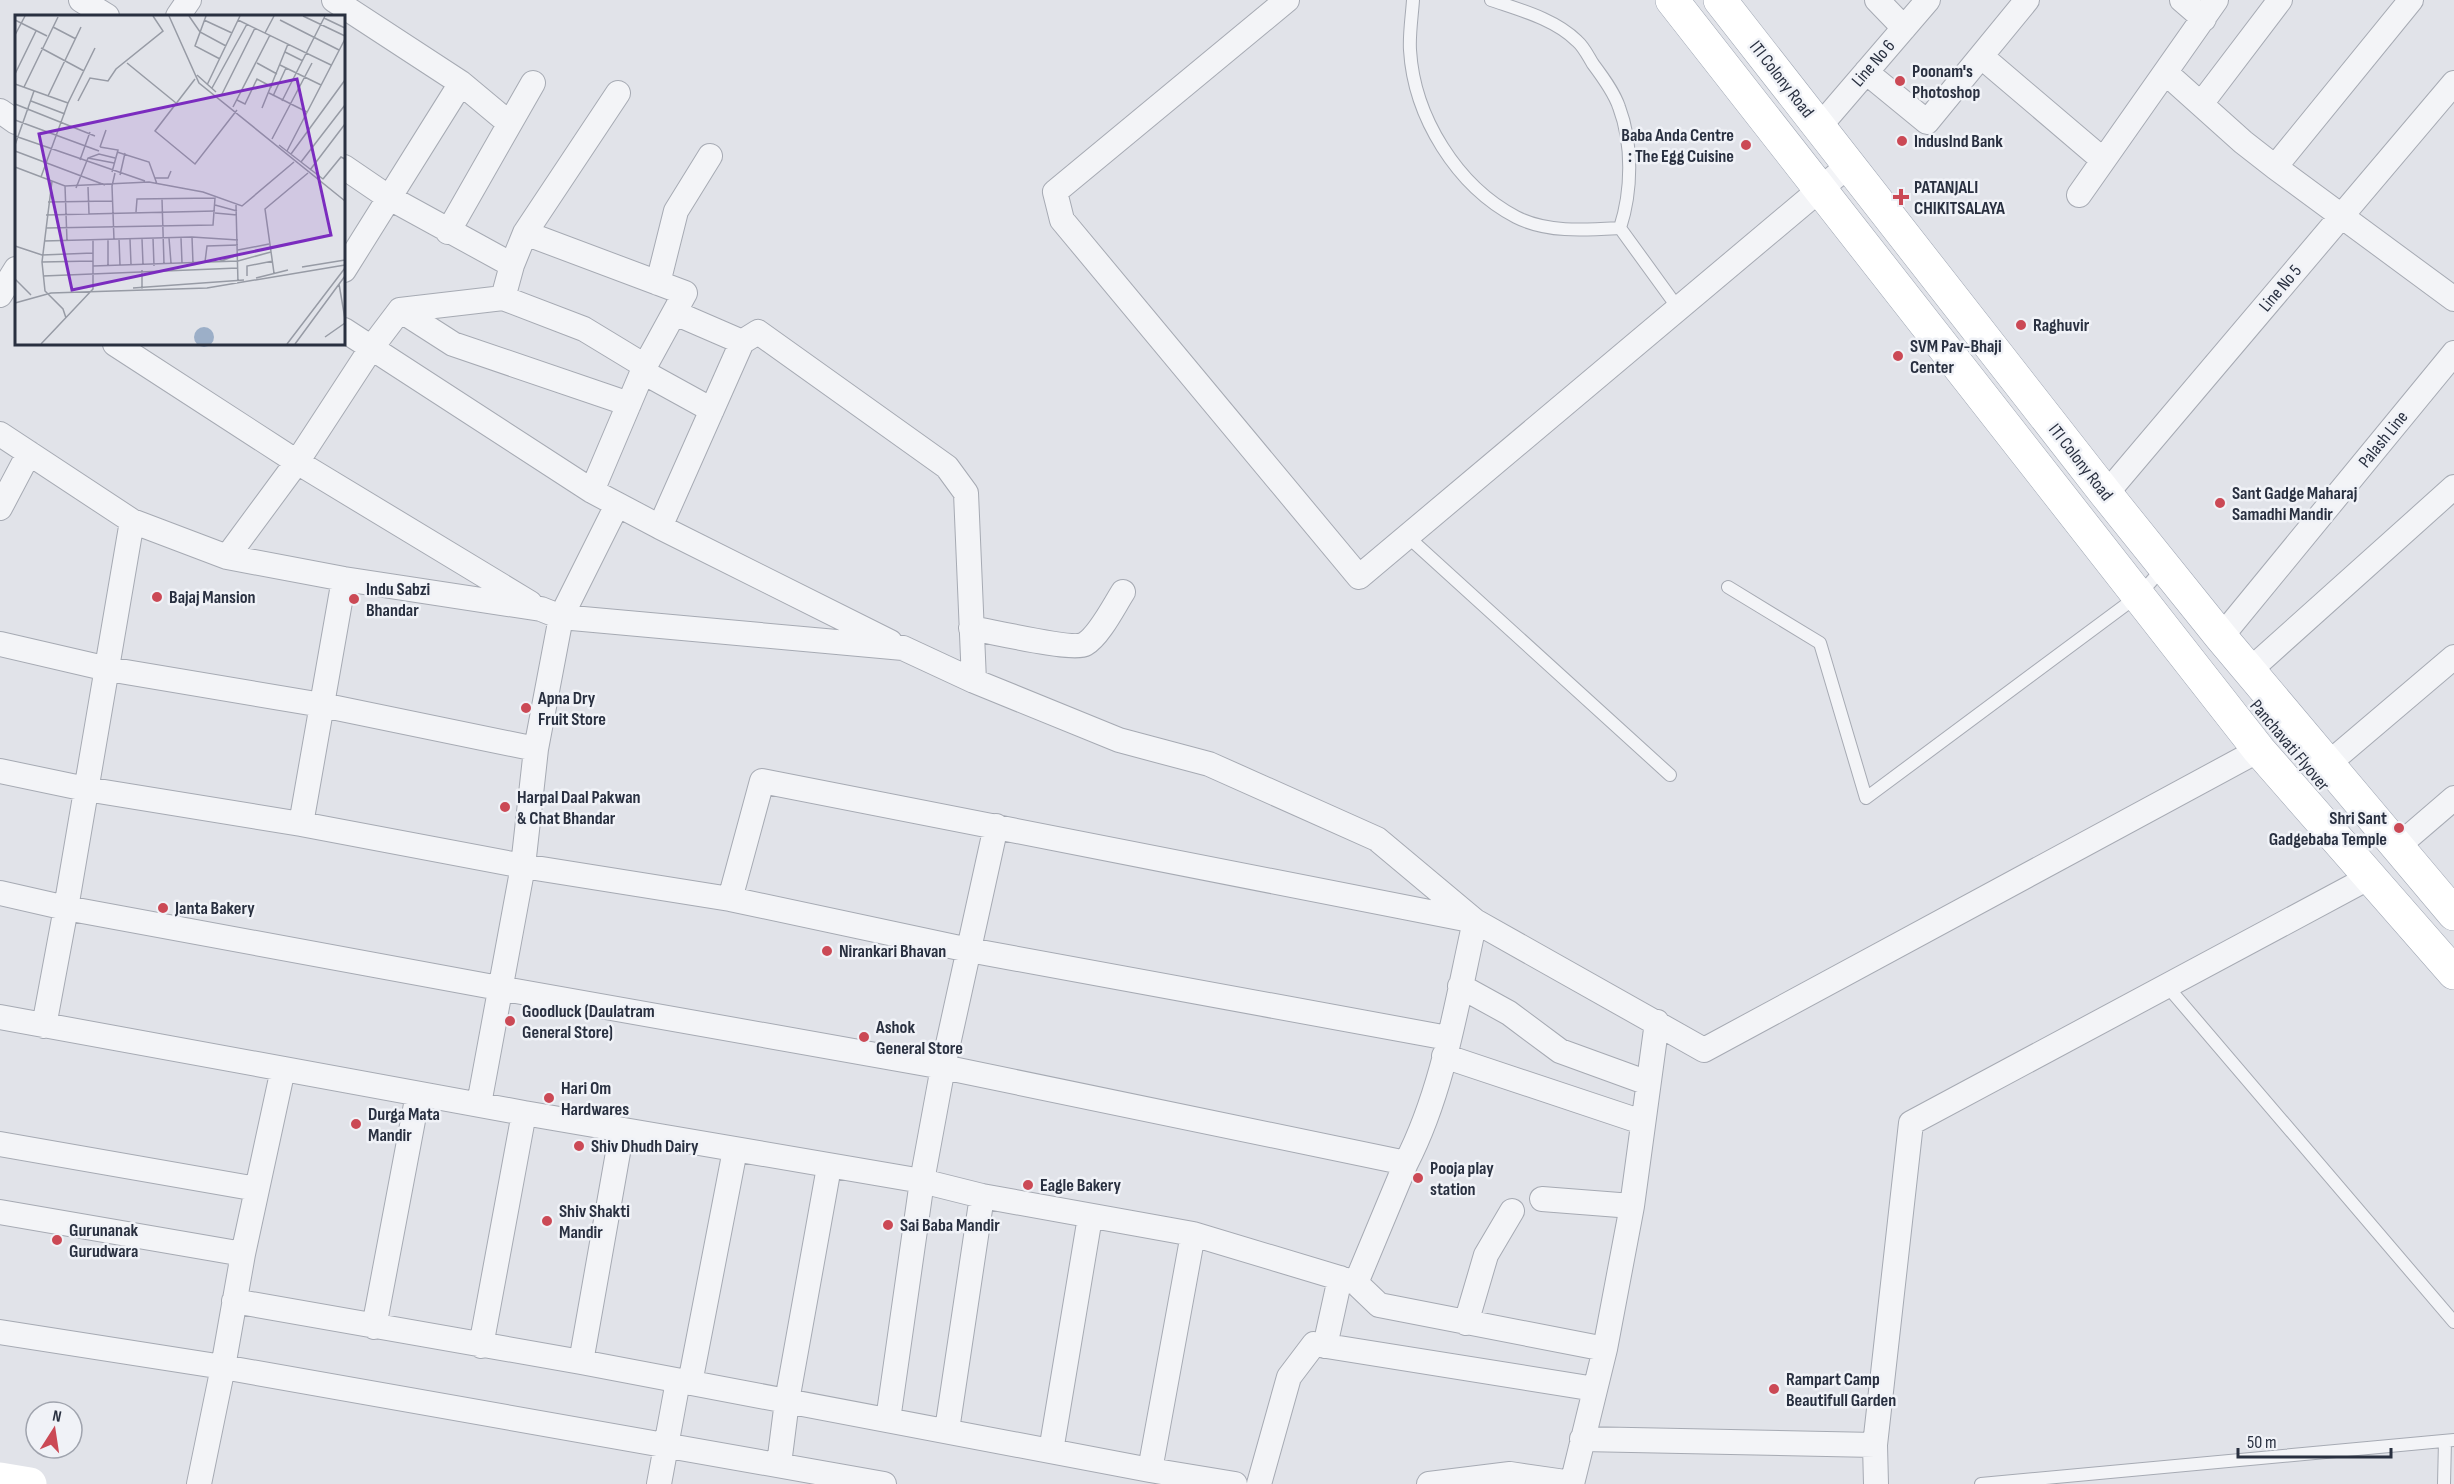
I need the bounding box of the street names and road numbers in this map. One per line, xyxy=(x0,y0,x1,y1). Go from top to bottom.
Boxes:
street label: Line No 6 xyxy=(1847,36,1899,91)
street label: ITI Colony Road xyxy=(1745,37,1818,122)
street label: Line No 5 xyxy=(2255,261,2306,316)
street label: Palash Line xyxy=(2354,407,2412,472)
street label: ITI Colony Road xyxy=(2044,420,2117,505)
street label: Panchavati Flyover xyxy=(2245,695,2334,795)

